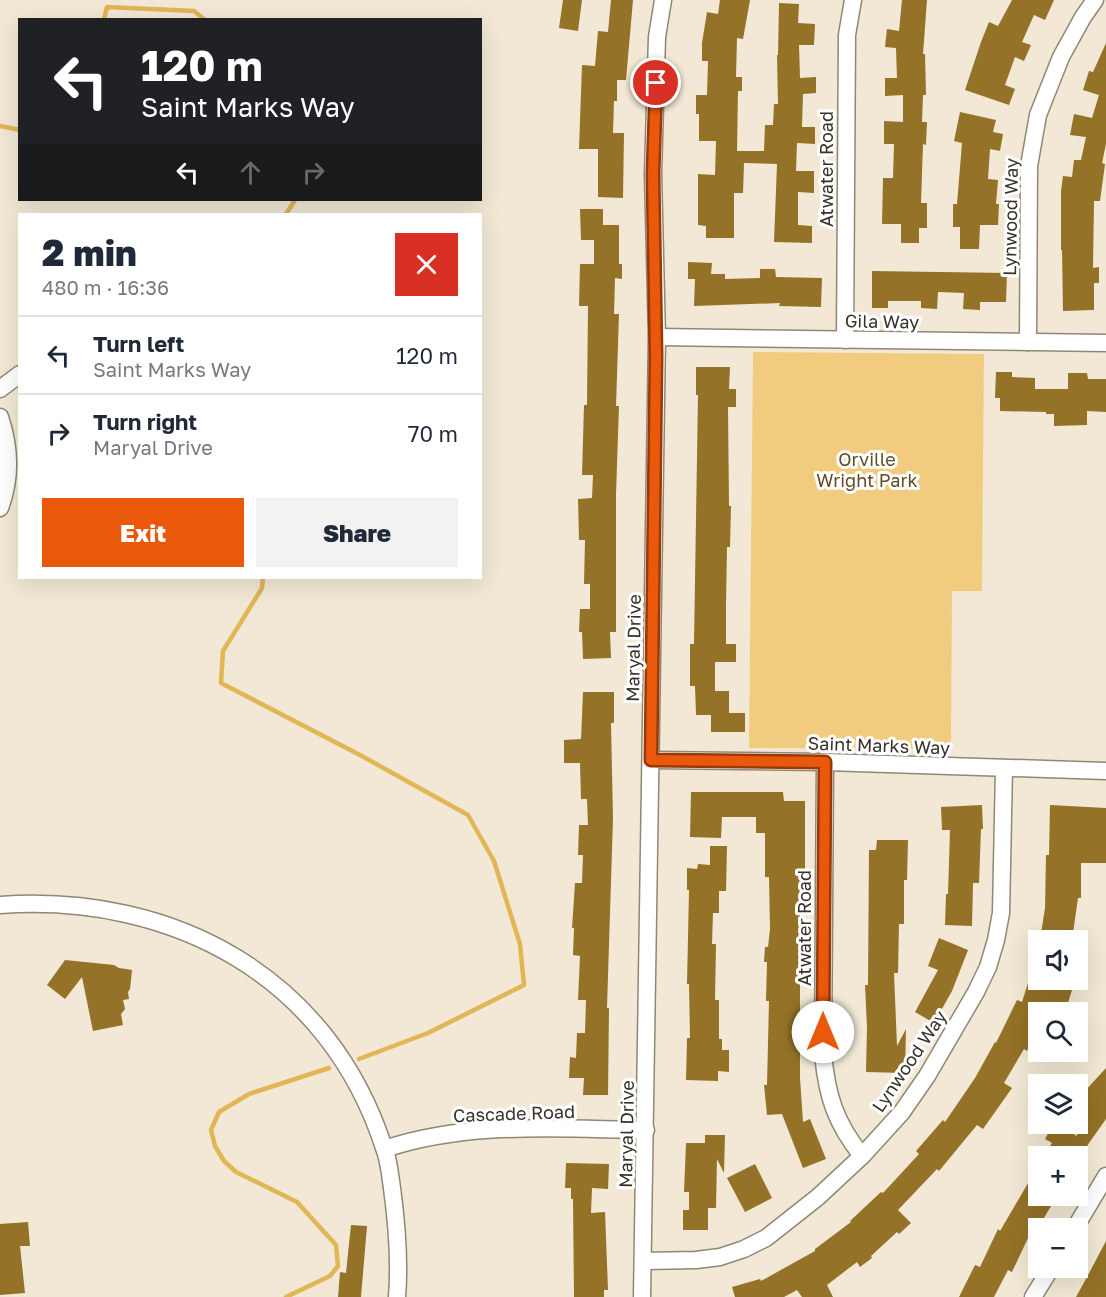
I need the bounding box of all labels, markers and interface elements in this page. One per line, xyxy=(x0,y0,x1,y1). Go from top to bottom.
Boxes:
text: 120 m xyxy=(141,40,263,90)
icon: left xyxy=(42,42,120,120)
pin xyxy=(630,57,681,108)
icon: arrive xyxy=(639,66,672,99)
text: Saint Marks Way xyxy=(141,91,355,123)
street label: Atwater Road xyxy=(815,111,837,227)
icon: left xyxy=(171,156,204,189)
icon: ahead xyxy=(234,156,267,189)
icon: right xyxy=(297,156,330,189)
street label: Lynwood Way xyxy=(998,158,1022,276)
text: 2 min xyxy=(42,231,137,274)
button: close xyxy=(395,233,458,296)
text: 480 m · 16:36 xyxy=(42,275,169,299)
street label: Gila Way xyxy=(845,309,919,333)
text: Turn left xyxy=(93,330,184,357)
icon: left xyxy=(42,339,75,372)
text: 120 m xyxy=(396,342,458,369)
text: Saint Marks Way xyxy=(93,357,251,381)
text: Turn right xyxy=(93,408,197,435)
icon: right xyxy=(42,417,75,450)
text: 70 m xyxy=(408,420,458,447)
text: Maryal Drive xyxy=(93,435,213,459)
park label: Orville Wright Park xyxy=(816,448,918,491)
button: Exit xyxy=(42,498,244,567)
button: Share xyxy=(256,498,458,567)
street label: Maryal Drive xyxy=(621,594,645,702)
street label: Saint Marks Way xyxy=(807,732,951,758)
street label: Atwater Road xyxy=(793,870,815,986)
map controls xyxy=(1028,930,1088,1278)
button: sound xyxy=(1028,930,1088,990)
position arrow xyxy=(791,1000,855,1064)
button: search xyxy=(1028,1002,1088,1062)
street label: Lynwood Way xyxy=(867,1006,951,1116)
button: layers xyxy=(1028,1074,1088,1134)
street label: Maryal Drive xyxy=(614,1080,638,1188)
street label: Cascade Road xyxy=(453,1100,575,1126)
button: + xyxy=(1028,1146,1088,1206)
button: − xyxy=(1028,1218,1088,1278)

